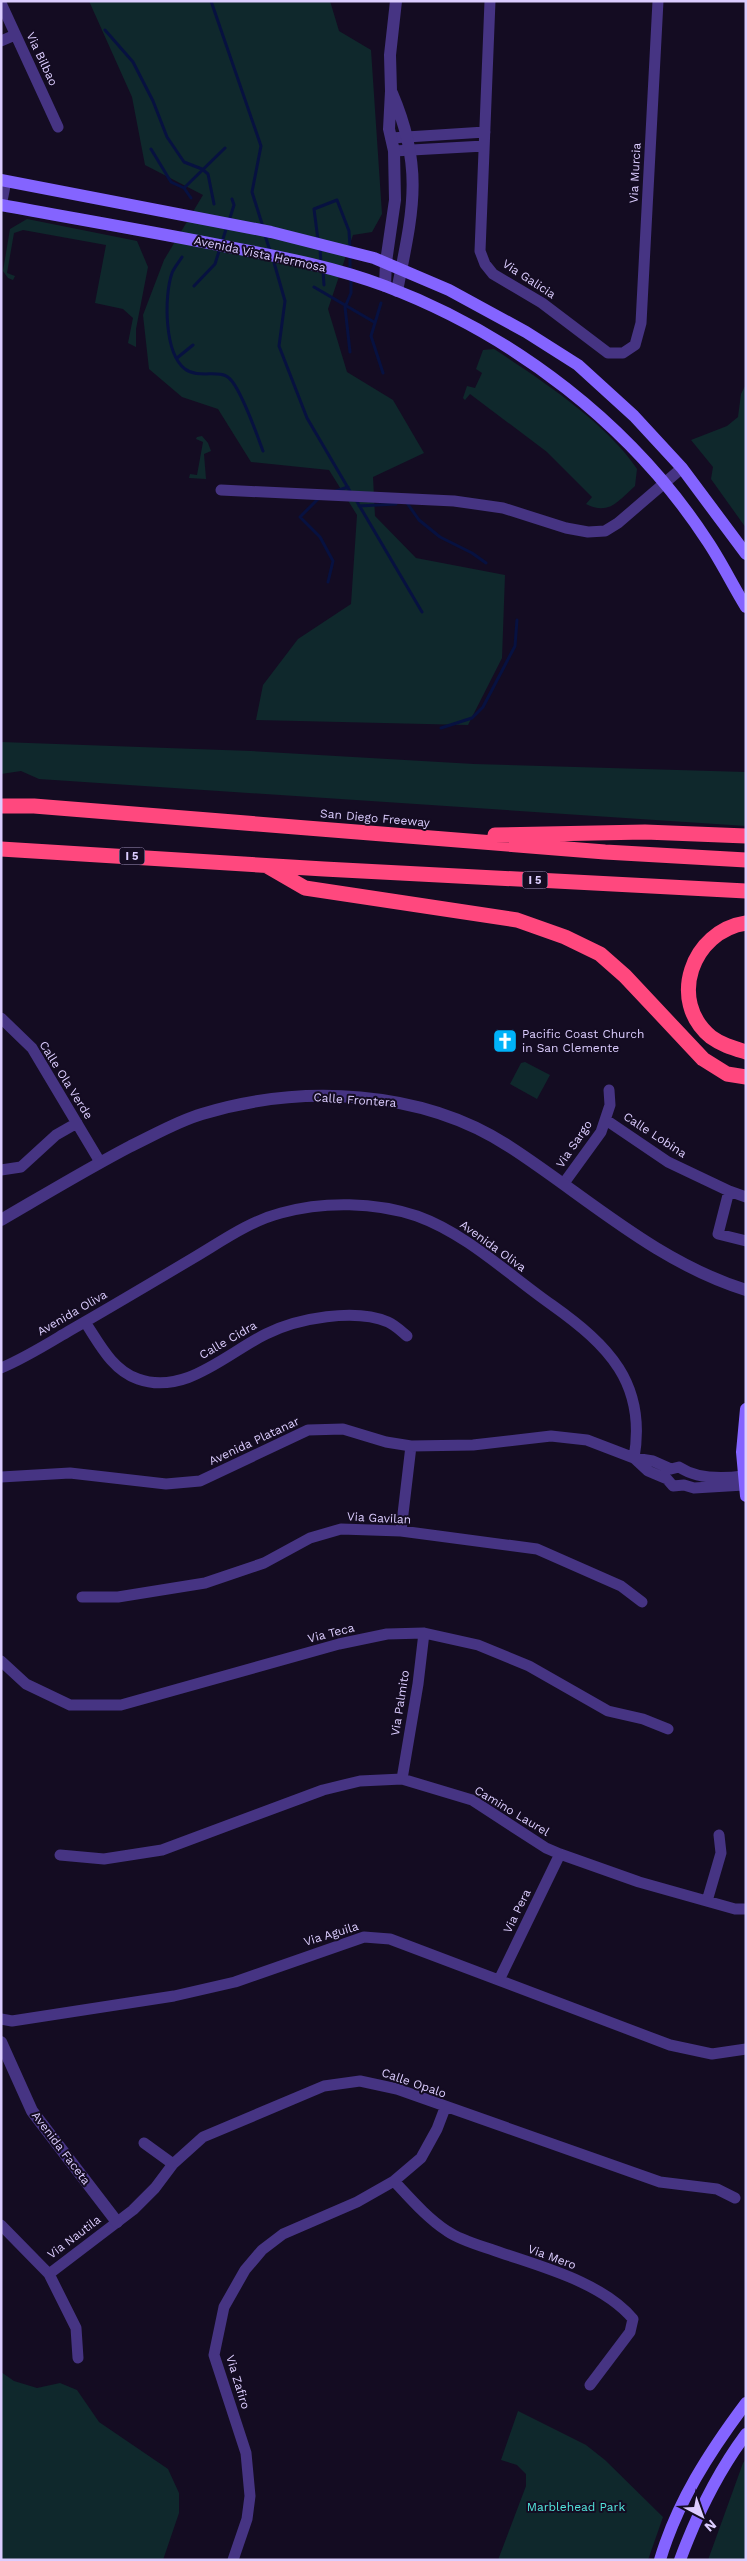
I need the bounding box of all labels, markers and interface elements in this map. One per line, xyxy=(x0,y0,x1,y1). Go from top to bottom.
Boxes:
street label: Via Bilbao xyxy=(23,30,61,88)
street label: Via Murcia xyxy=(626,142,644,204)
street label: Avenida Vista Hermosa xyxy=(193,233,327,275)
street label: Via Galicia xyxy=(500,257,558,301)
street label: San Diego Freeway xyxy=(320,806,431,830)
road number: I 5 xyxy=(120,848,144,864)
road number: I 5 xyxy=(522,872,548,888)
place label: Pacific Coast Church in San Clemente xyxy=(522,1027,644,1055)
church icon: Pacific Coast Church in San Clemente xyxy=(492,1028,518,1054)
street label: Calle Ola Verde xyxy=(36,1038,96,1122)
street label: Calle Frontera xyxy=(313,1090,397,1110)
street label: Calle Lobina xyxy=(621,1109,689,1161)
street label: Via Sargo xyxy=(553,1118,595,1170)
street label: Avenida Oliva xyxy=(457,1217,529,1275)
street label: Avenida Oliva xyxy=(35,1287,110,1339)
street label: Calle Cidra xyxy=(197,1318,259,1362)
street label: Avenida Platanar xyxy=(207,1414,301,1468)
street label: Via Gavilan xyxy=(347,1509,411,1527)
street label: Via Teca xyxy=(306,1620,356,1646)
street label: Via Palmito xyxy=(388,1669,412,1737)
street label: Camino Laurel xyxy=(472,1783,552,1839)
street label: Via Pera xyxy=(500,1887,534,1935)
street label: Via Aguila xyxy=(302,1919,360,1949)
street label: Calle Opalo xyxy=(380,2065,448,2101)
street label: Avenida Faceta xyxy=(29,2109,93,2188)
street label: Via Nautila xyxy=(45,2212,104,2262)
street label: Via Mero xyxy=(526,2242,578,2272)
street label: Via Zafiro xyxy=(223,2353,253,2411)
north arrow xyxy=(677,2491,727,2541)
park label: Marblehead Park xyxy=(527,2500,625,2514)
text: N xyxy=(701,2516,720,2535)

